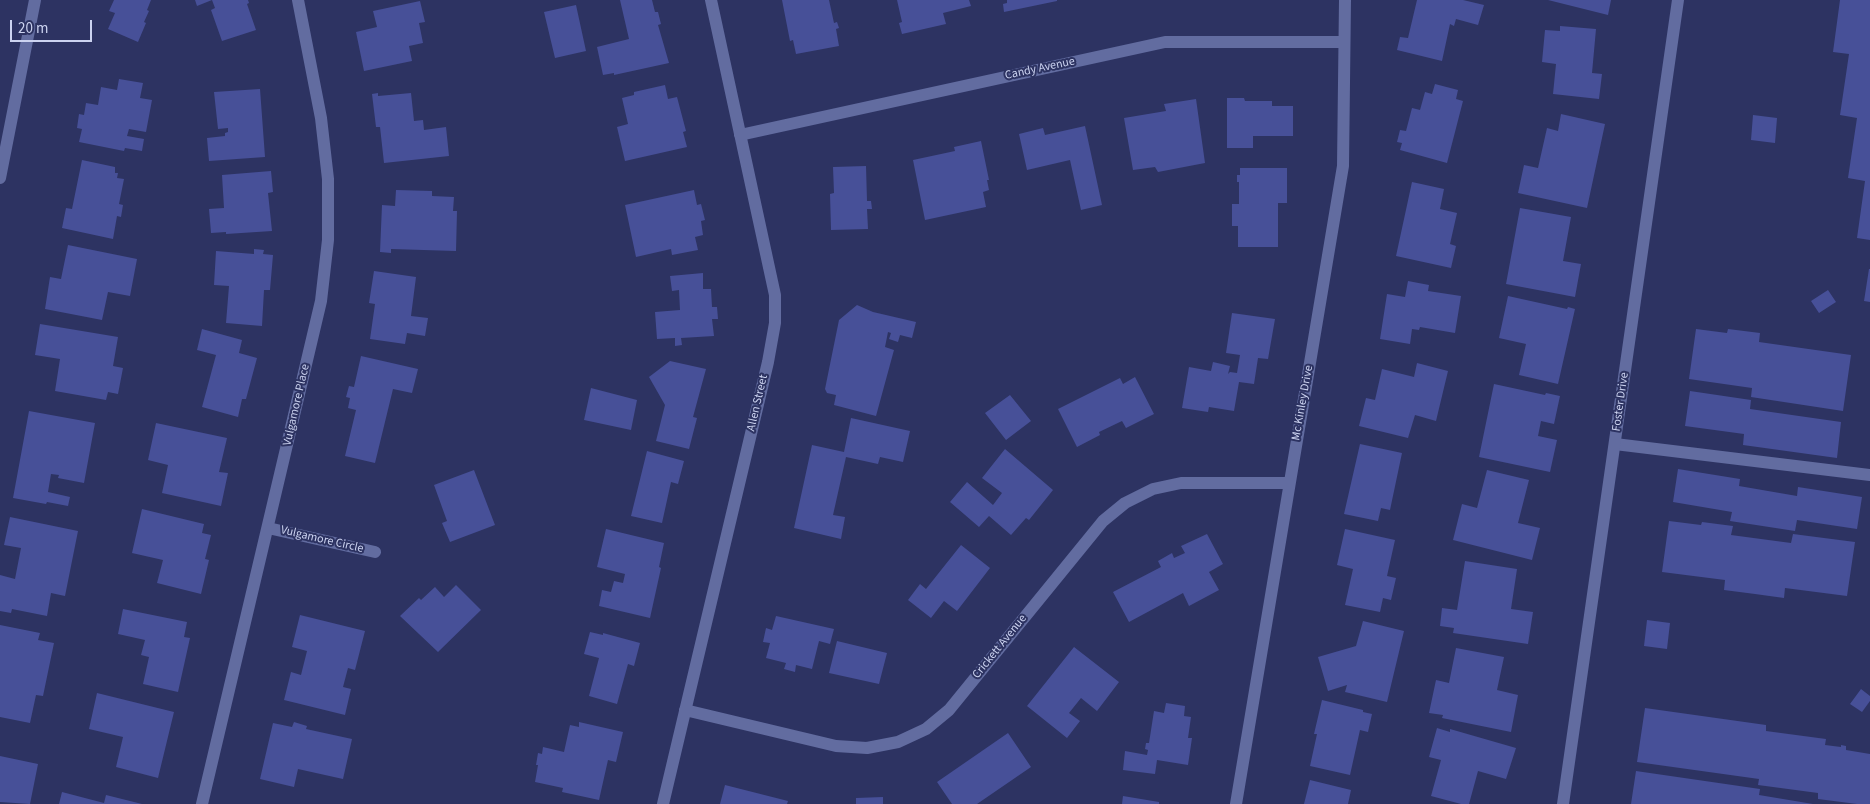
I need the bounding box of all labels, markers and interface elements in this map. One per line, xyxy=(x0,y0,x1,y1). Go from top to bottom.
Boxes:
scale bar xyxy=(12,10,95,42)
text: 20 m xyxy=(18,18,48,39)
street label: Candy Avenue xyxy=(1004,55,1076,83)
street label: Vulgamore Place xyxy=(281,363,313,447)
street label: Mc Kinley Drive xyxy=(1289,364,1317,442)
street label: Foster Drive xyxy=(1610,372,1632,432)
street label: Allen Street xyxy=(745,373,771,433)
street label: Vulgamore Circle xyxy=(279,523,365,557)
street label: Crickett Avenue xyxy=(970,612,1030,682)

